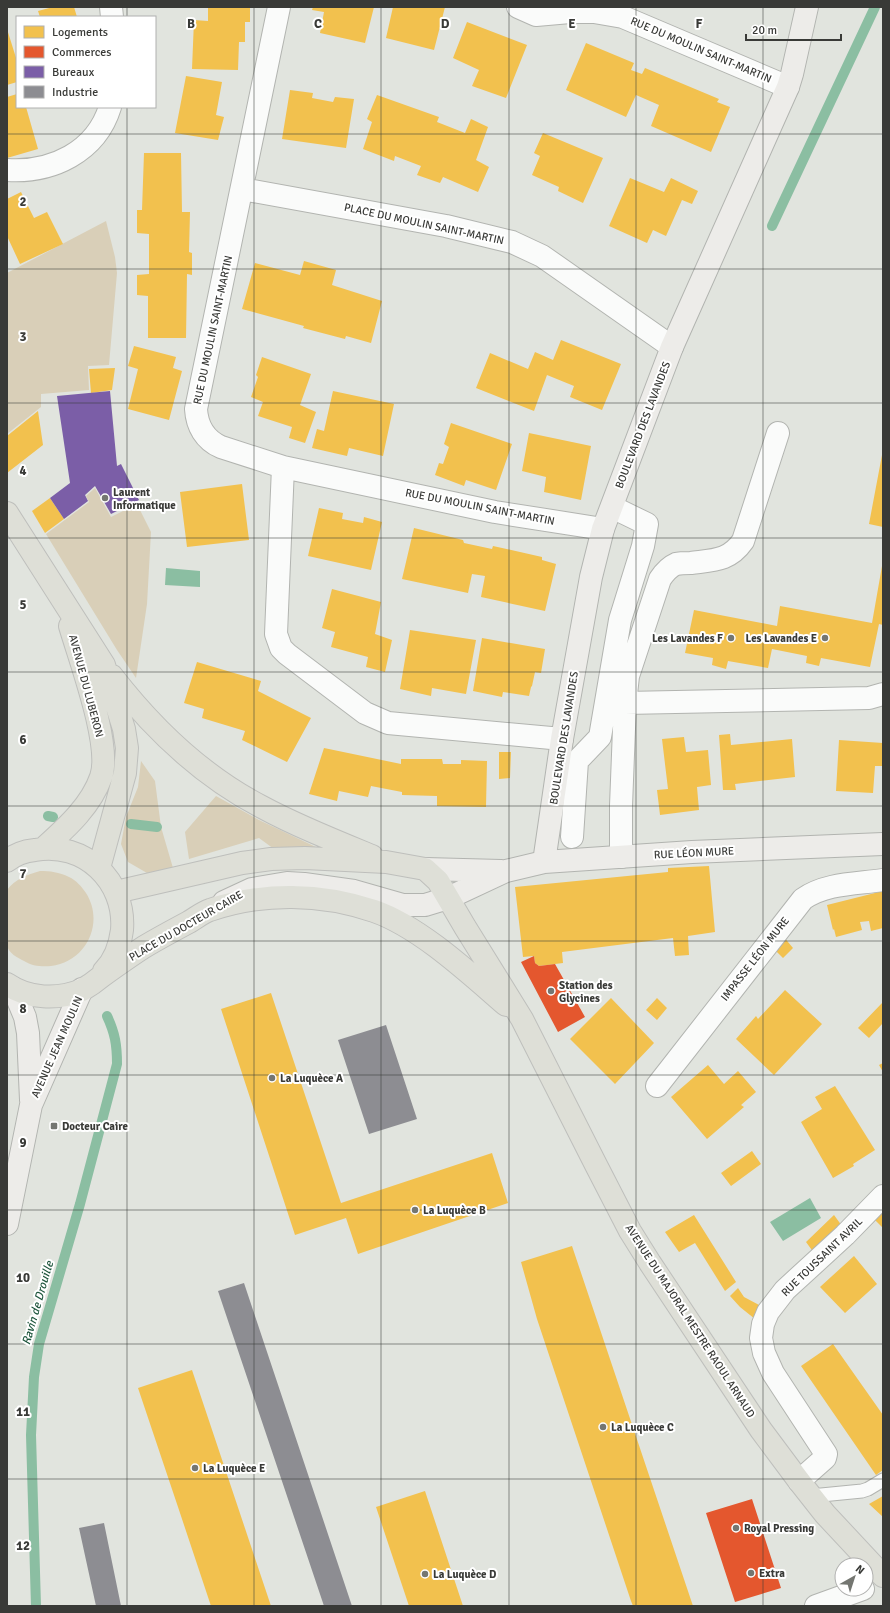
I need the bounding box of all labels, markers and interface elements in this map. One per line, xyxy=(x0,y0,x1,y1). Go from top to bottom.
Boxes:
street label: RUE DU MOULIN SAINT-MARTIN xyxy=(628,14,774,86)
legend xyxy=(16,16,156,108)
text: B xyxy=(187,16,195,32)
text: C xyxy=(314,16,322,32)
text: D xyxy=(441,16,450,32)
text: E xyxy=(568,16,576,32)
text: F xyxy=(696,16,703,32)
scale bar xyxy=(746,16,841,42)
text: 20 m xyxy=(752,23,777,38)
text: Logements xyxy=(52,25,108,40)
text: Commerces xyxy=(52,45,112,60)
text: Bureaux xyxy=(52,65,95,80)
text: Industrie xyxy=(52,85,98,100)
text: 2 xyxy=(19,194,27,210)
street label: PLACE DU MOULIN SAINT-MARTIN xyxy=(343,201,505,247)
street label: RUE DU MOULIN SAINT-MARTIN xyxy=(191,254,235,406)
text: 3 xyxy=(19,329,27,345)
street label: BOULEVARD DES LAVANDES xyxy=(613,360,673,490)
text: 4 xyxy=(19,463,27,479)
place label: Laurent Informatique xyxy=(113,486,176,512)
street label: RUE DU MOULIN SAINT-MARTIN xyxy=(404,486,556,528)
marker: Laurent Informatique xyxy=(100,493,110,503)
text: 5 xyxy=(19,597,27,613)
place label: Les Lavandes F xyxy=(652,632,723,645)
place label: Les Lavandes E xyxy=(745,632,817,645)
street label: AVENUE DU LUBERON xyxy=(66,633,106,739)
marker: Les Lavandes F xyxy=(726,633,736,643)
marker: Les Lavandes E xyxy=(820,633,830,643)
street label: BOULEVARD DES LAVANDES xyxy=(547,670,581,806)
text: 6 xyxy=(19,732,27,748)
street label: RUE LÉON MURE xyxy=(653,843,734,862)
text: 7 xyxy=(19,866,27,882)
street label: PLACE DU DOCTEUR CAIRE xyxy=(127,888,245,964)
street label: IMPASSE LÉON MURE xyxy=(717,914,792,1004)
place label: Station des Glycines xyxy=(559,979,613,1005)
marker: Station des Glycines xyxy=(546,986,556,996)
street label: AVENUE JEAN MOULIN xyxy=(29,994,85,1100)
text: 8 xyxy=(19,1001,27,1017)
place label: La Luquèce A xyxy=(280,1072,343,1085)
marker: La Luquèce A xyxy=(267,1073,277,1083)
place label: Docteur Caire xyxy=(62,1120,128,1133)
marker: Docteur Caire xyxy=(49,1121,59,1131)
text: 9 xyxy=(19,1135,27,1151)
place label: La Luquèce B xyxy=(423,1204,486,1217)
marker: La Luquèce B xyxy=(410,1205,420,1215)
street label: RUE TOUSSAINT AVRIL xyxy=(779,1215,865,1299)
street label: AVENUE DU MAJORAL MESTRE RAOUL ARNAUD xyxy=(623,1222,757,1420)
water label: Ravin de Drouille xyxy=(19,1258,57,1347)
text: 10 xyxy=(16,1270,30,1286)
text: 11 xyxy=(16,1404,30,1420)
place label: La Luquèce C xyxy=(611,1421,674,1434)
marker: La Luquèce C xyxy=(598,1422,608,1432)
place label: La Luquèce E xyxy=(203,1462,265,1475)
marker: La Luquèce E xyxy=(190,1463,200,1473)
place label: Royal Pressing xyxy=(744,1522,814,1535)
marker: Royal Pressing xyxy=(731,1523,741,1533)
text: 12 xyxy=(16,1538,30,1554)
north arrow xyxy=(834,1557,874,1597)
text: N xyxy=(853,1562,867,1577)
place label: Extra xyxy=(759,1567,785,1580)
place label: La Luquèce D xyxy=(433,1568,496,1581)
marker: Extra xyxy=(746,1568,756,1578)
marker: La Luquèce D xyxy=(420,1569,430,1579)

